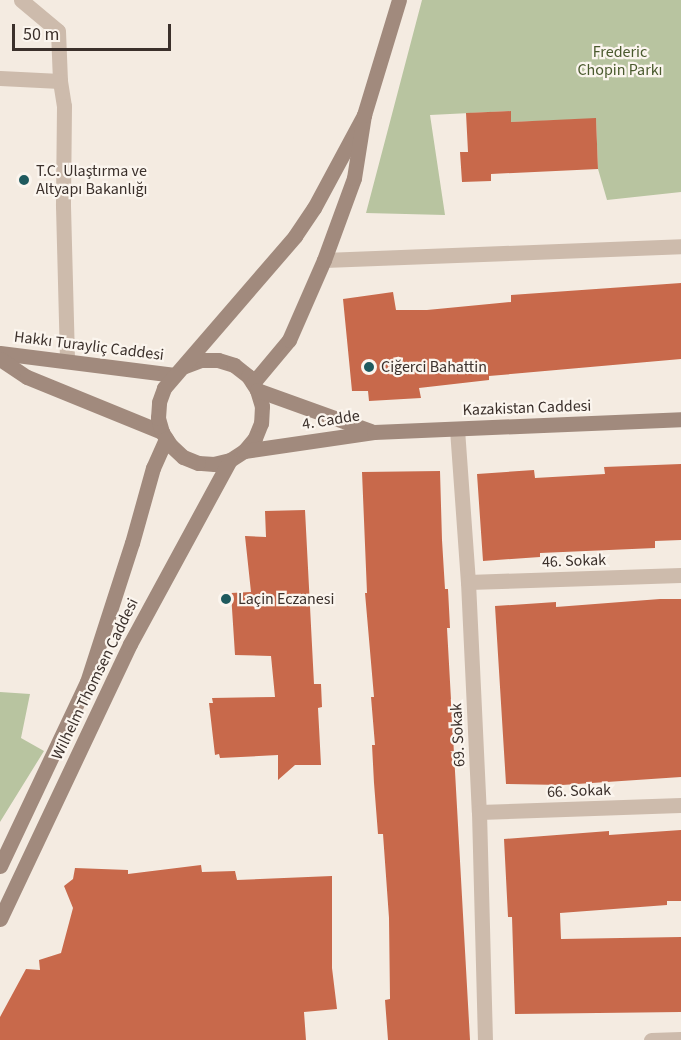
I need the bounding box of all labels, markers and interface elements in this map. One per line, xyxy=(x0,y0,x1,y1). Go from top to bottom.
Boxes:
scale bar xyxy=(15,12,174,50)
text: 50 m xyxy=(23,22,59,47)
park label: Frederic Chopin Parkı xyxy=(577,42,663,80)
place label: T.C. Ulaştırma ve Altyapı Bakanlığı xyxy=(36,161,148,199)
marker: T.C. Ulaştırma ve Altyapı Bakanlığı xyxy=(17,173,31,187)
street label: Hakkı Turayliç Caddesi xyxy=(13,327,165,365)
place label: Ciğerci Bahattin xyxy=(381,357,487,377)
marker: Ciğerci Bahattin xyxy=(362,360,376,374)
street label: Kazakistan Caddesi xyxy=(462,396,592,420)
street label: 4. Cadde xyxy=(301,406,361,434)
street label: 46. Sokak xyxy=(542,550,606,572)
place label: Laçin Eczanesi xyxy=(238,589,334,609)
marker: Laçin Eczanesi xyxy=(219,592,233,606)
street label: Wilhelm Thomsen Caddesi xyxy=(48,595,142,763)
street label: 69. Sokak xyxy=(447,703,469,767)
street label: 66. Sokak xyxy=(547,780,611,802)

